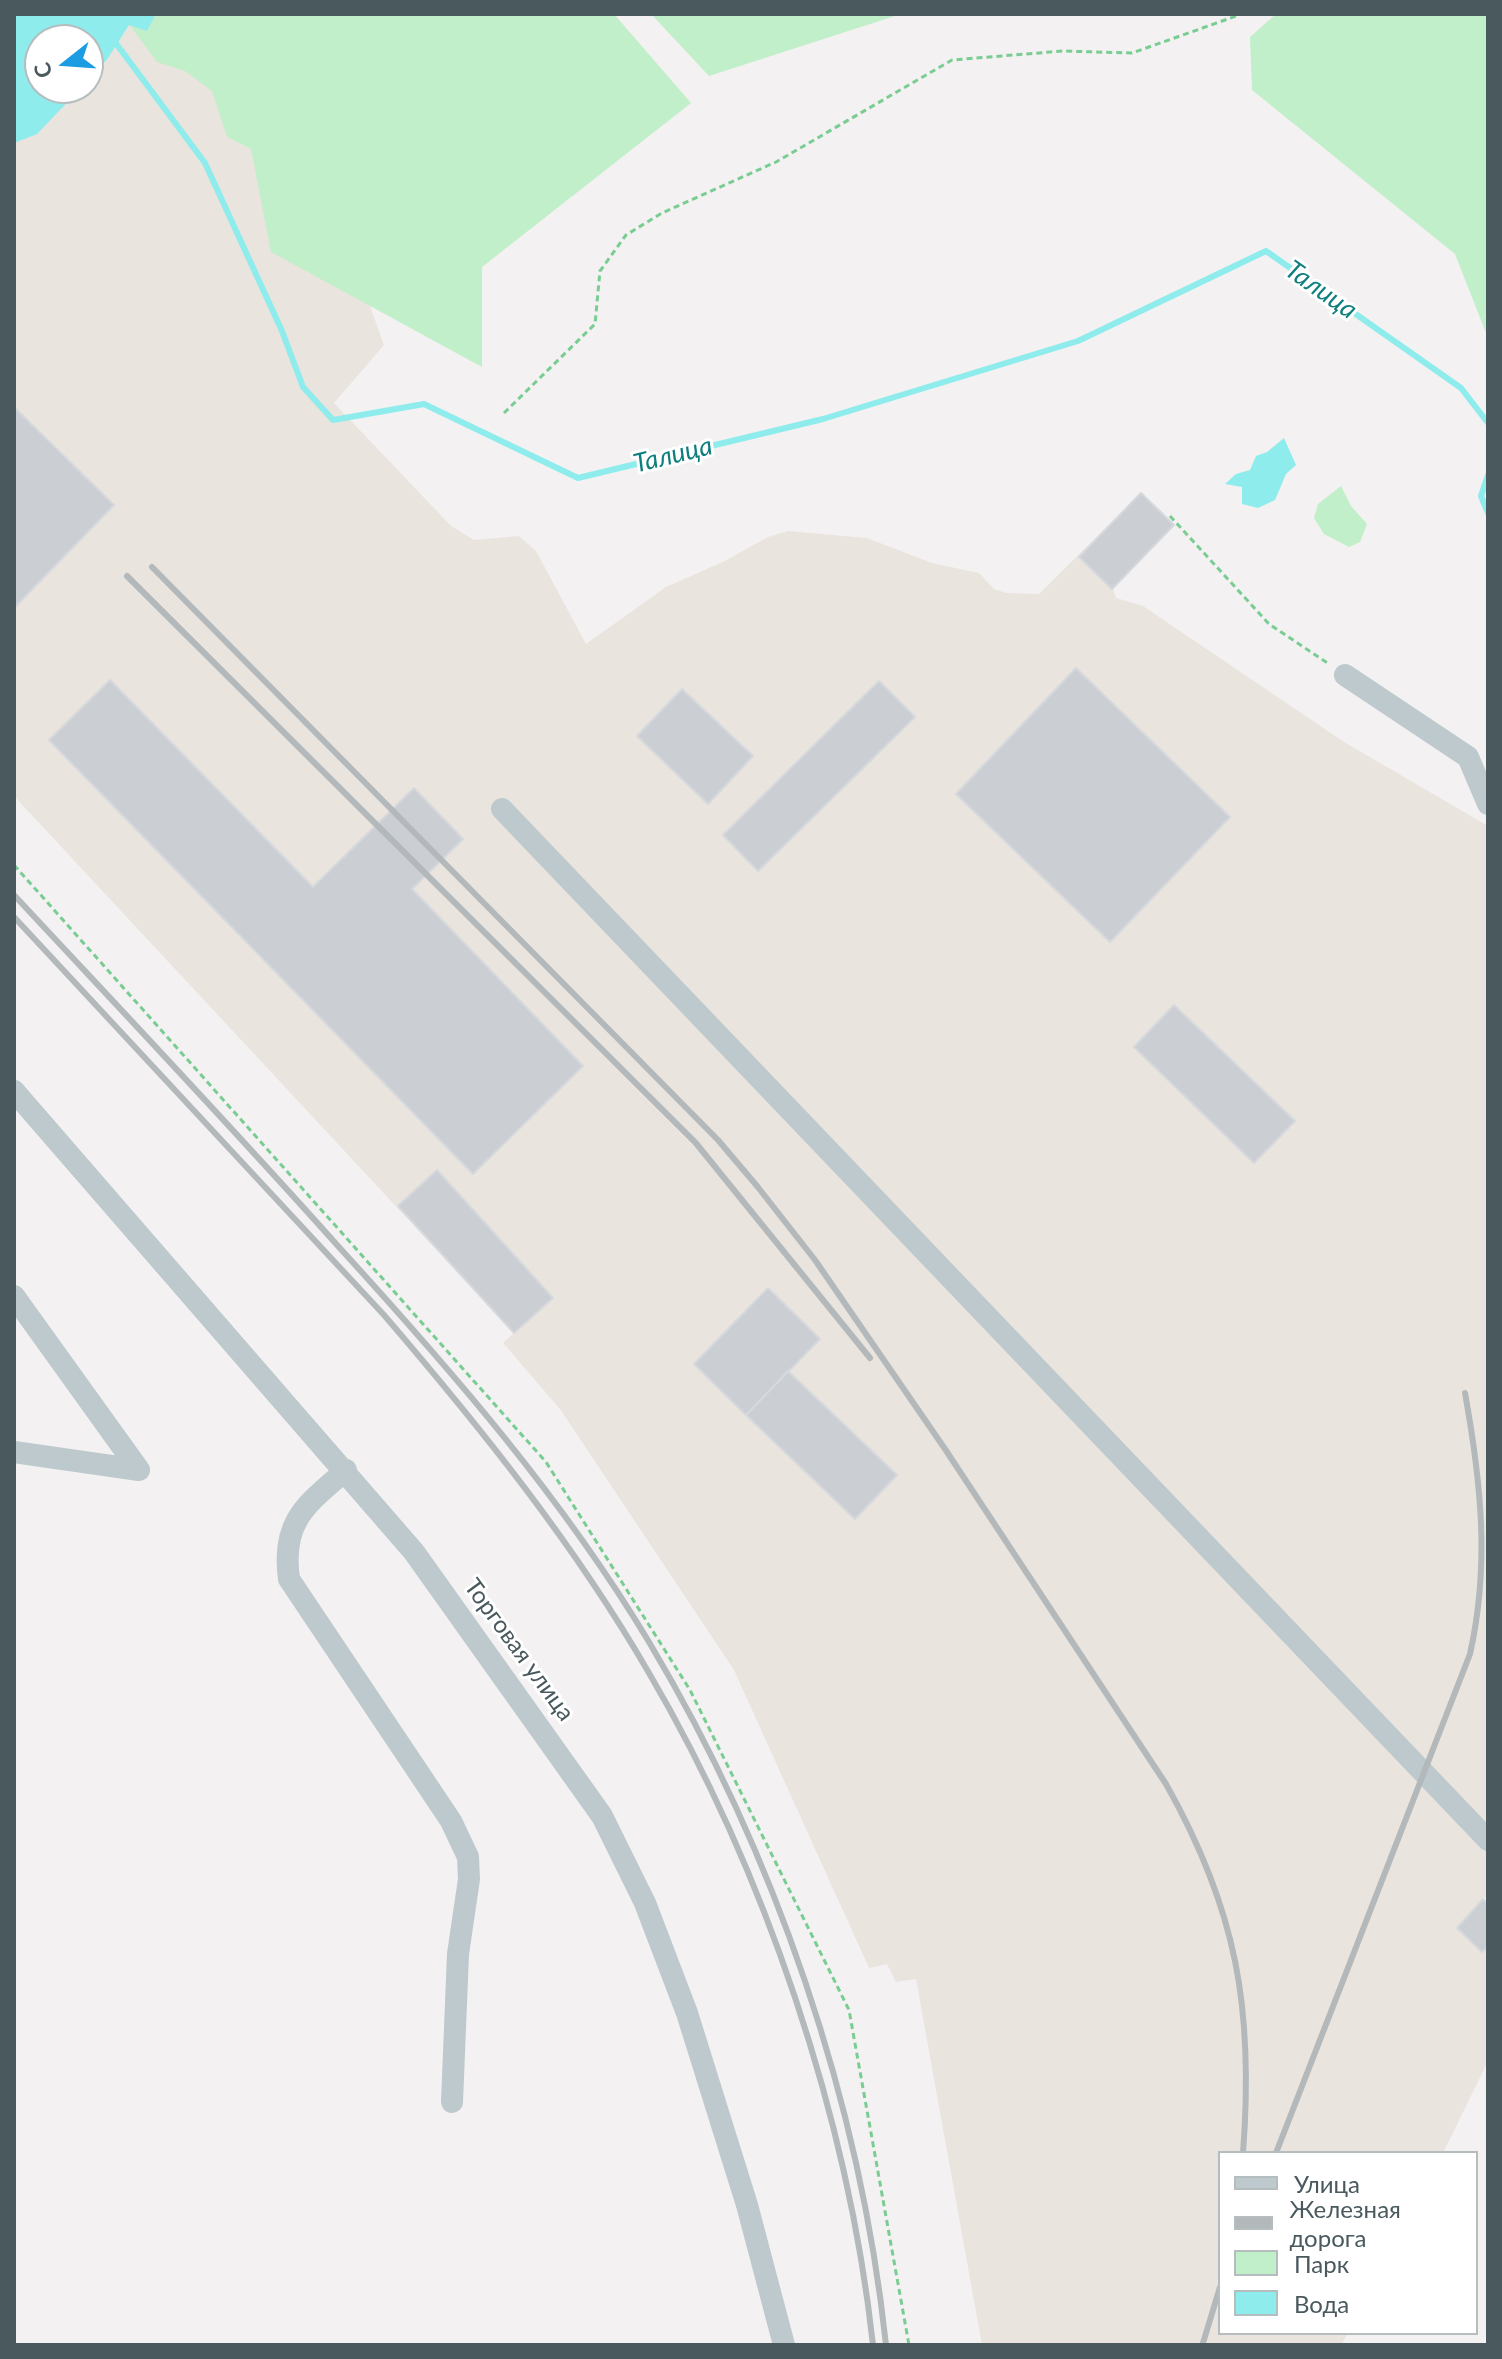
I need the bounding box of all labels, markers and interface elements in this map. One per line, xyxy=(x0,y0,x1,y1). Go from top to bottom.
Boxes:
north arrow xyxy=(24,24,104,104)
text: С xyxy=(27,60,58,81)
water label: Талица xyxy=(1279,254,1363,326)
water label: Талица xyxy=(630,430,716,480)
street label: Торговая улица xyxy=(458,1573,580,1727)
legend xyxy=(1218,2151,1478,2335)
text: Улица xyxy=(1294,2169,1360,2198)
text: Железная дорога xyxy=(1289,2194,1401,2252)
text: Парк xyxy=(1294,2249,1349,2278)
text: Вода xyxy=(1294,2289,1349,2318)

